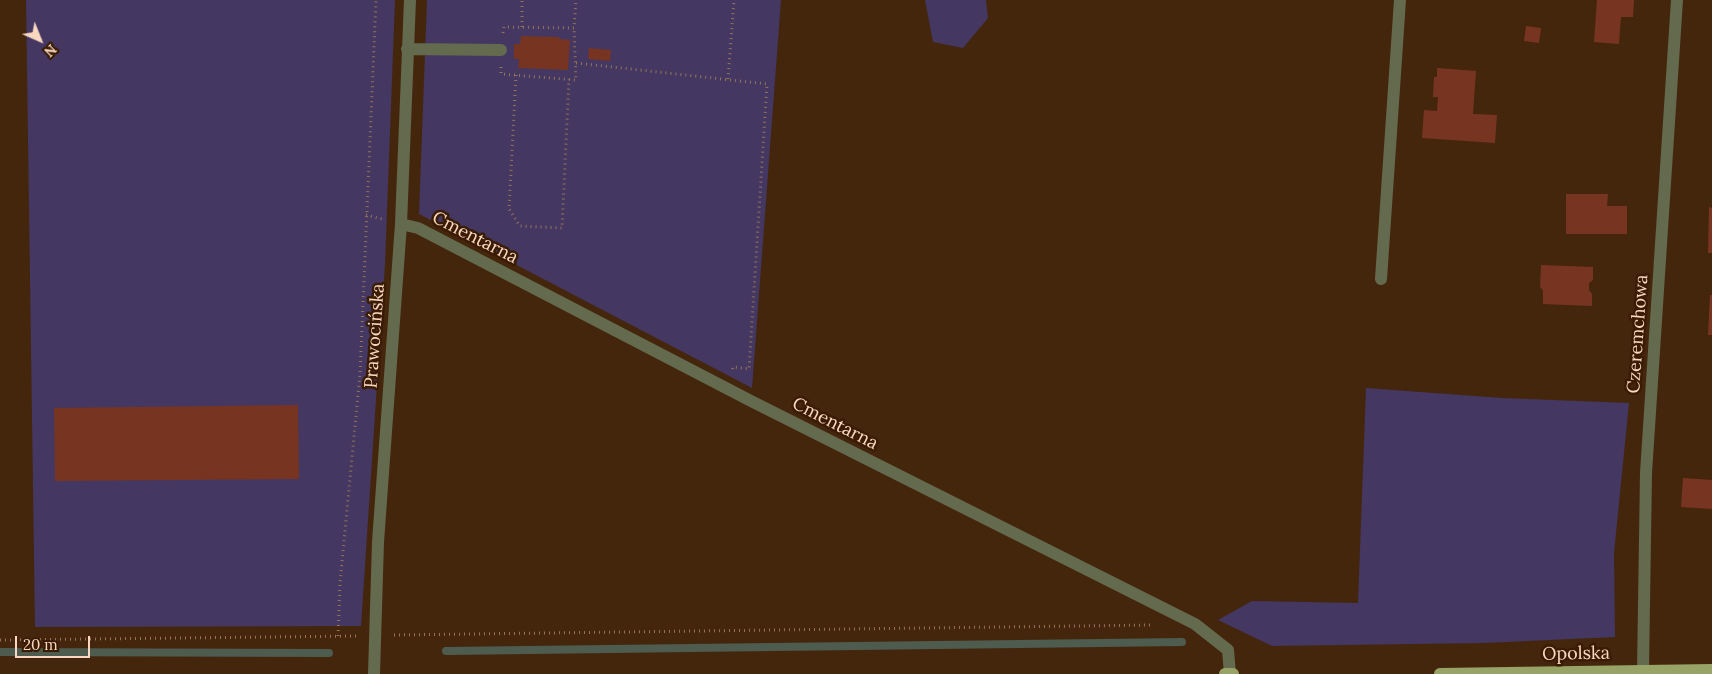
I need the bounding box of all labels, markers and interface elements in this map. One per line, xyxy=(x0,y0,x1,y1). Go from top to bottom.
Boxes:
north arrow xyxy=(15,15,65,65)
text: N xyxy=(40,41,61,61)
street label: Cmentarna xyxy=(428,207,522,269)
street label: Czeremchowa xyxy=(1623,274,1653,394)
street label: Prawocińska xyxy=(361,283,389,389)
street label: Cmentarna xyxy=(788,393,882,455)
scale bar xyxy=(18,626,92,658)
text: 20 m xyxy=(23,635,58,654)
street label: Opolska xyxy=(1542,643,1610,665)

